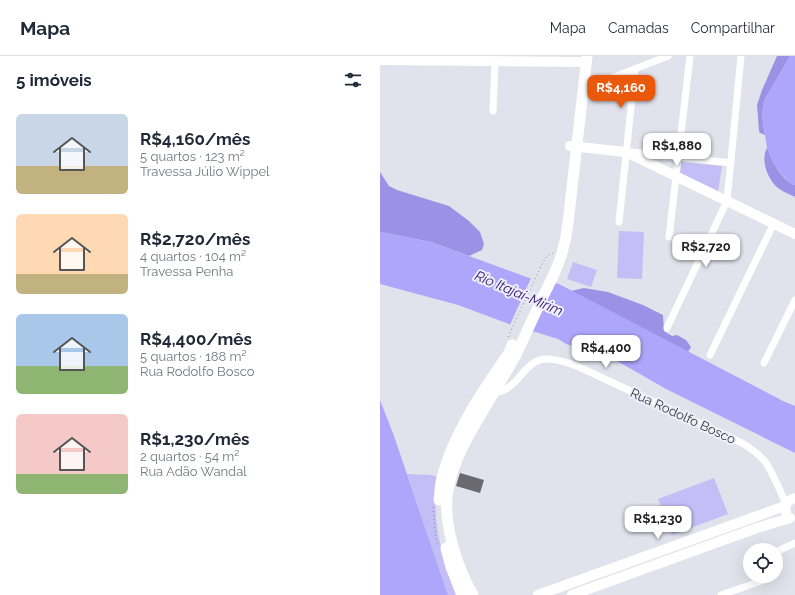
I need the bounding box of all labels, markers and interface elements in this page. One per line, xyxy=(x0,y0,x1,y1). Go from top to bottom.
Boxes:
text: Mapa xyxy=(20,17,70,39)
text: Mapa xyxy=(550,20,586,36)
text: Camadas xyxy=(608,20,669,36)
text: Compartilhar xyxy=(691,20,775,36)
icon: filters xyxy=(342,69,364,91)
text: 5 imóveis xyxy=(16,70,92,90)
pin: R$4,160 xyxy=(584,75,658,109)
text: R$4,160 xyxy=(596,80,646,95)
text: R$4,160/mês xyxy=(140,129,250,149)
icon: home xyxy=(48,130,96,178)
pin: R$1,880 xyxy=(640,133,714,167)
text: R$1,880 xyxy=(652,138,702,153)
text: 5 quartos · 123 m² xyxy=(140,149,245,164)
text: Travessa Júlio Wippel xyxy=(140,164,270,179)
text: R$2,720/mês xyxy=(140,229,250,249)
icon: home xyxy=(48,230,96,278)
pin: R$2,720 xyxy=(669,234,743,268)
text: R$2,720 xyxy=(681,239,731,254)
text: 4 quartos · 104 m² xyxy=(140,249,246,264)
text: Travessa Penha xyxy=(140,264,233,279)
water label: Rio Itajaí-Mirim xyxy=(473,267,565,319)
text: R$4,400/mês xyxy=(140,329,252,349)
icon: home xyxy=(48,330,96,378)
pin: R$4,400 xyxy=(569,335,643,369)
text: R$4,400 xyxy=(581,340,631,355)
text: 5 quartos · 188 m² xyxy=(140,349,246,364)
text: Rua Rodolfo Bosco xyxy=(140,364,255,379)
street label: Rua Rodolfo Bosco xyxy=(628,385,738,447)
text: R$1,230/mês xyxy=(140,429,249,449)
icon: home xyxy=(48,430,96,478)
text: 2 quartos · 54 m² xyxy=(140,449,239,464)
text: Rua Adão Wandal xyxy=(140,464,247,479)
pin: R$1,230 xyxy=(621,506,695,540)
text: R$1,230 xyxy=(634,511,682,526)
map controls xyxy=(743,543,783,583)
button: locate xyxy=(743,543,783,583)

